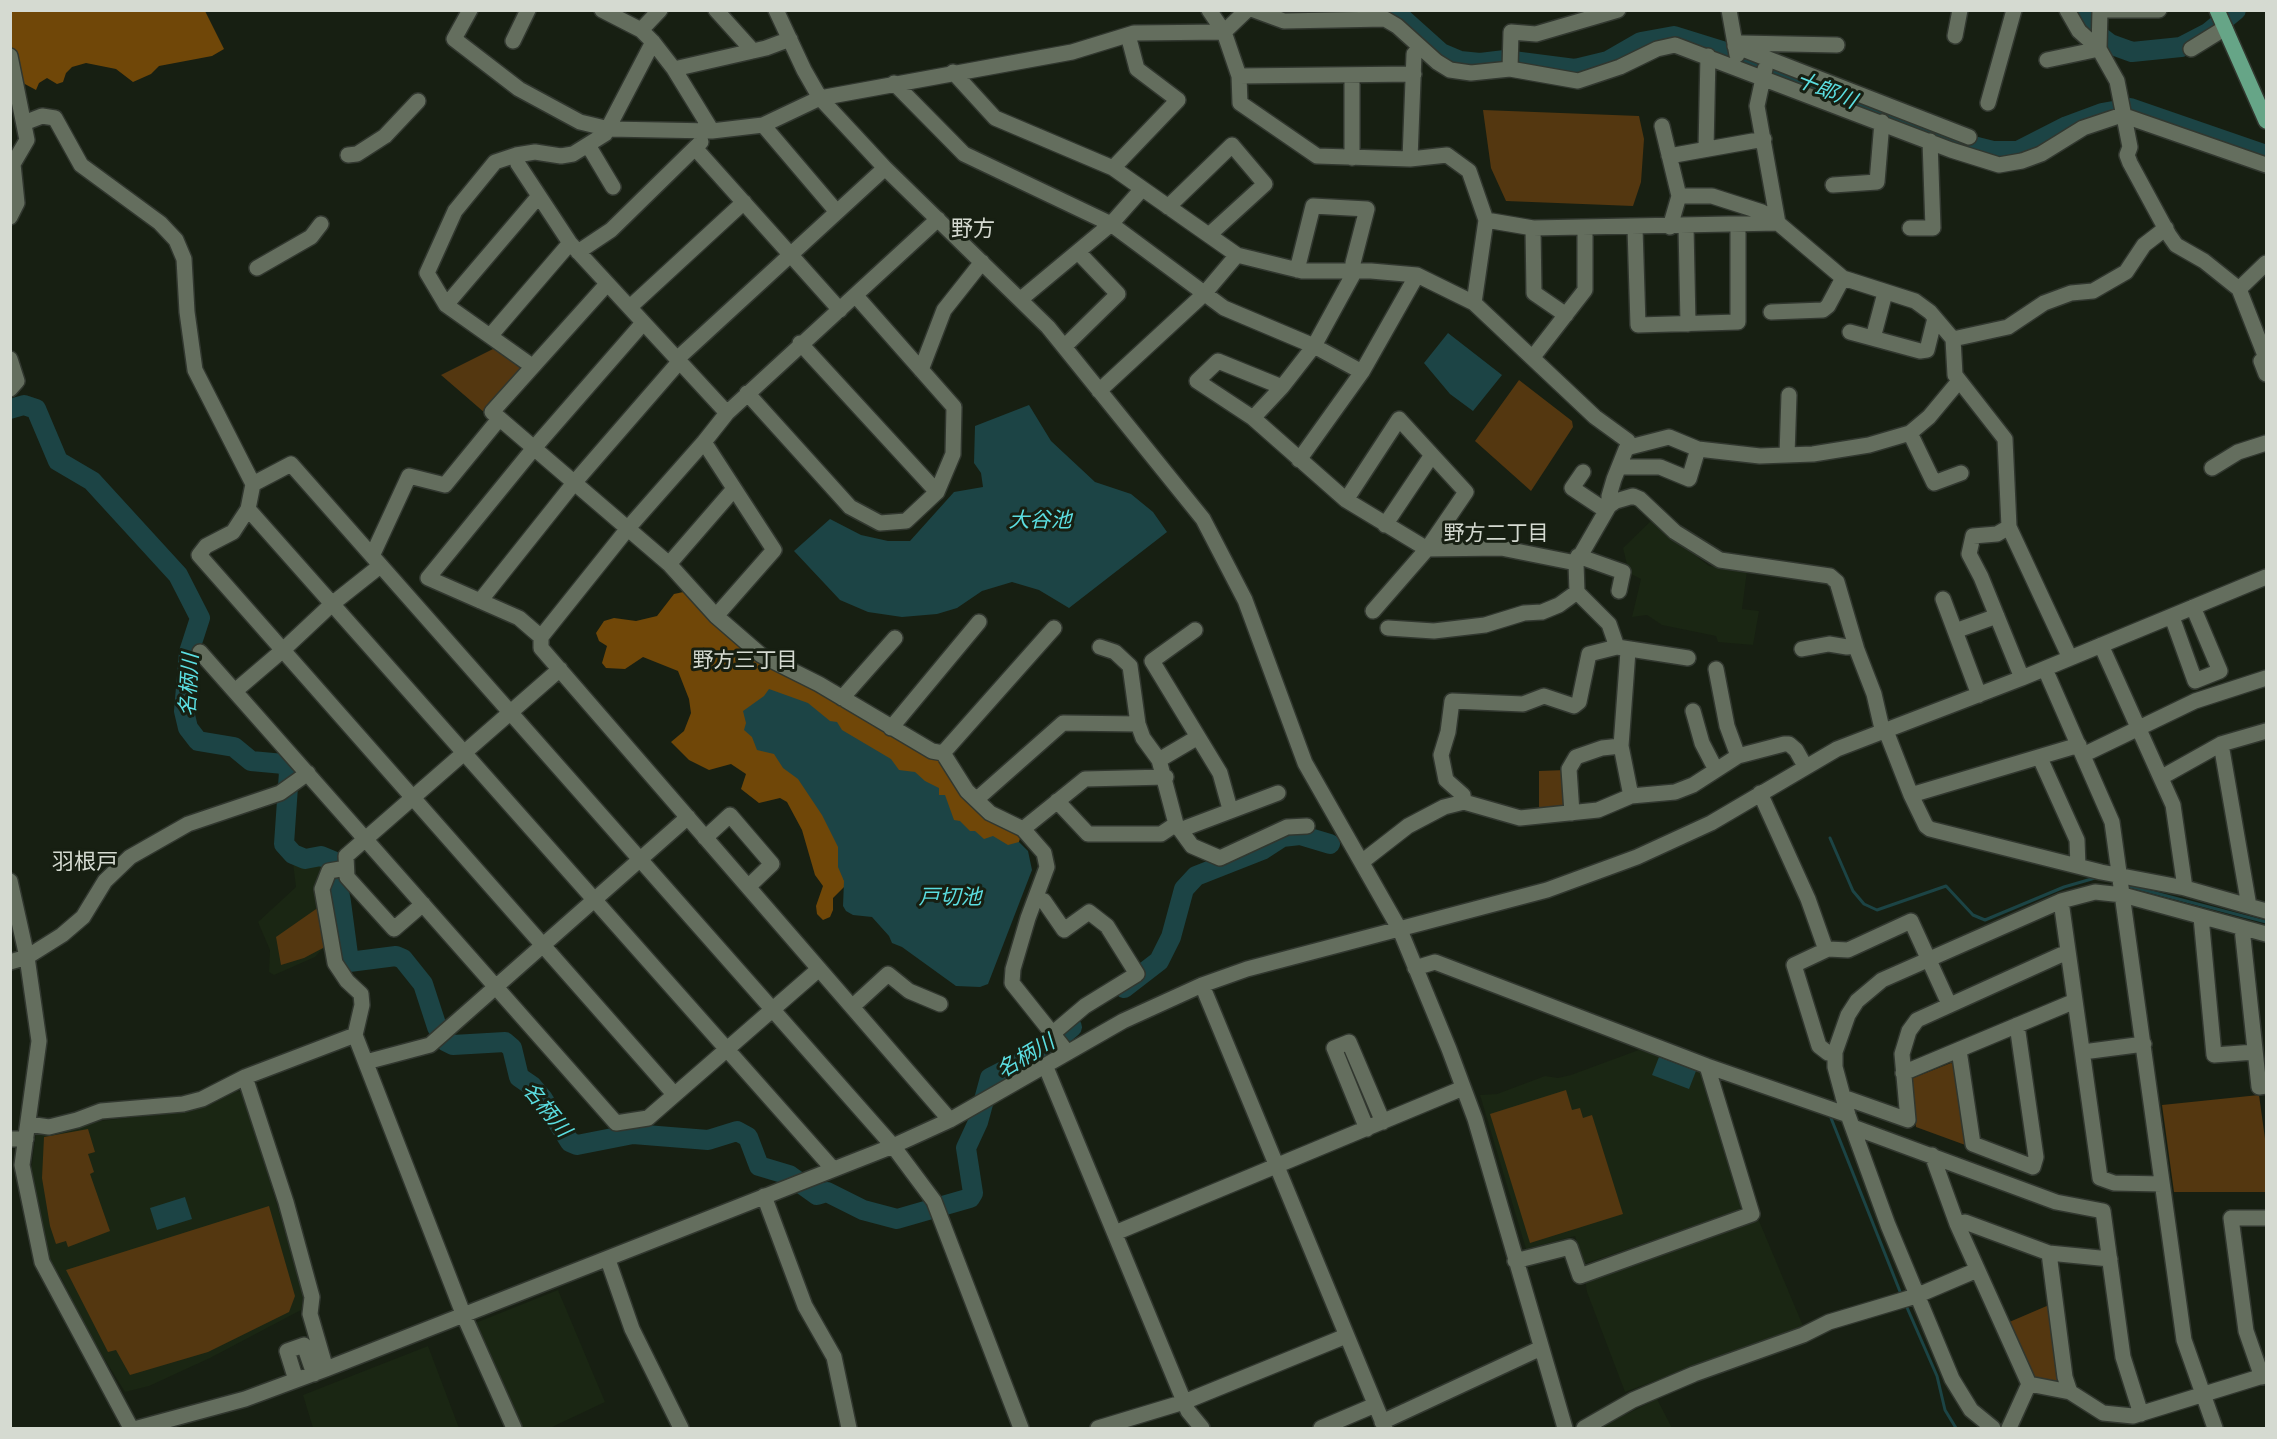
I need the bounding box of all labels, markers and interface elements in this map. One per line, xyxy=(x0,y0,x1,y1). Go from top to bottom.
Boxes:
water label: 十郎川 xyxy=(1792,68,1860,114)
district label: 野方 xyxy=(951,217,995,243)
water label: 大谷池 xyxy=(1009,508,1071,534)
district label: 野方二丁目 xyxy=(1444,521,1548,547)
district label: 野方三丁目 xyxy=(693,648,797,674)
water label: 名柄川 xyxy=(176,653,204,717)
district label: 羽根戸 xyxy=(52,850,118,876)
water label: 戸切池 xyxy=(919,885,981,911)
water label: 名柄川 xyxy=(993,1030,1059,1084)
water label: 名柄川 xyxy=(516,1078,576,1142)

